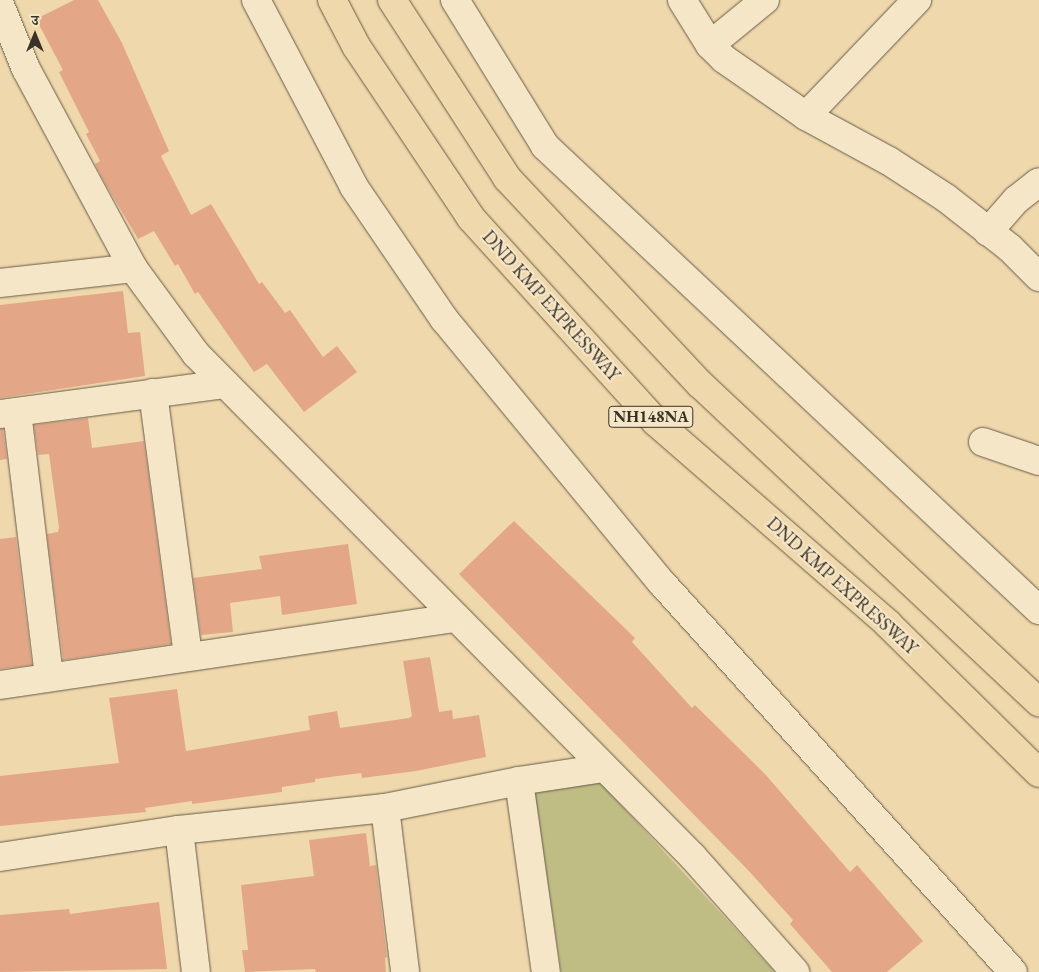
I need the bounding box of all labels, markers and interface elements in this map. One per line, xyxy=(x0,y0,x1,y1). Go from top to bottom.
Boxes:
north arrow xyxy=(10,10,60,60)
text: उ xyxy=(31,11,39,29)
street label: DND KMP EXPRESSWAY xyxy=(478,226,624,386)
road number: NH148NA xyxy=(607,404,695,431)
street label: DND KMP EXPRESSWAY xyxy=(762,513,922,659)

